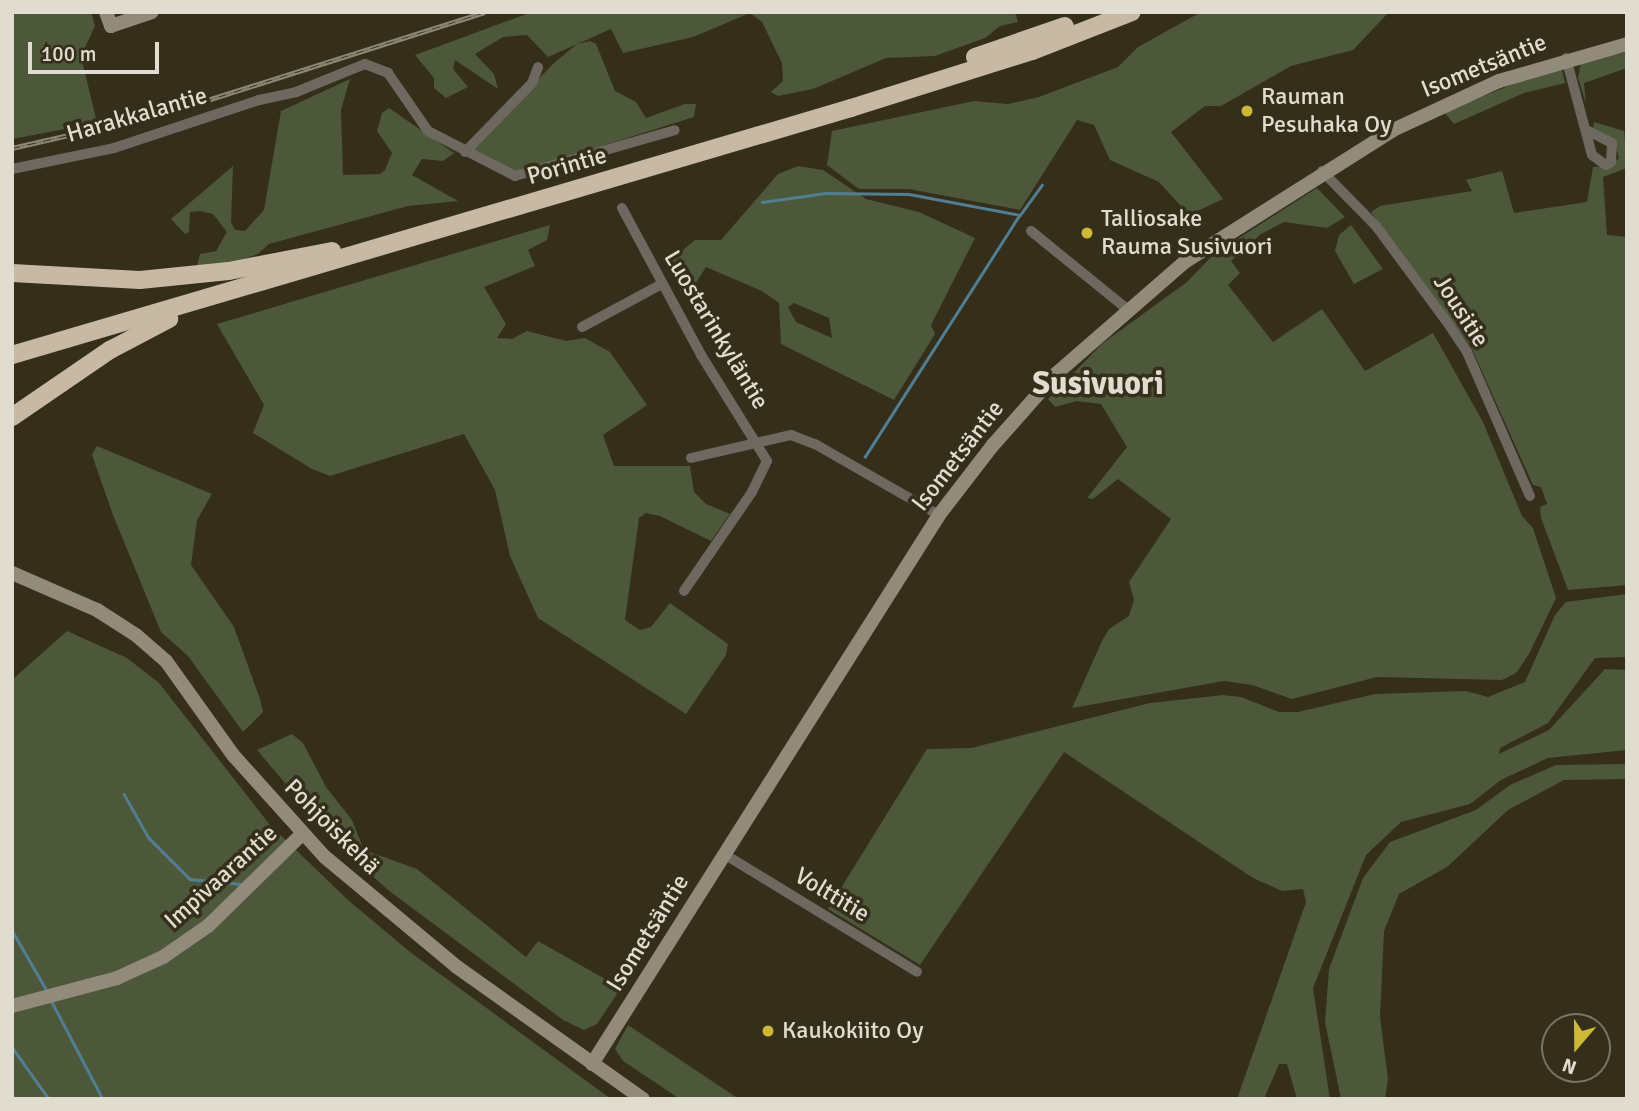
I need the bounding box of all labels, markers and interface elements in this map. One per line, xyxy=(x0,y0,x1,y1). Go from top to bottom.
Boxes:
scale bar xyxy=(32,28,163,72)
street label: Isometsäntie xyxy=(1417,28,1551,104)
text: 100 m xyxy=(41,41,96,67)
street label: Harakkalantie xyxy=(63,81,211,149)
place label: Rauman Pesuhaka Oy xyxy=(1261,83,1391,139)
marker: Rauman Pesuhaka Oy xyxy=(1239,103,1255,119)
street label: Porintie xyxy=(524,141,610,191)
place label: Talliosake Rauma Susivuori xyxy=(1101,205,1273,261)
marker: Talliosake Rauma Susivuori xyxy=(1079,225,1095,241)
street label: Luostarinkyläntie xyxy=(657,245,775,415)
street label: Jousitie xyxy=(1427,269,1495,353)
district label: Susivuori xyxy=(1032,365,1164,403)
street label: Isometsäntie xyxy=(906,395,1010,517)
street label: Pohjoiskehä xyxy=(278,773,386,881)
street label: Impivaarantie xyxy=(159,819,283,935)
street label: Volttitie xyxy=(789,861,875,929)
street label: Isometsäntie xyxy=(601,869,695,997)
north arrow xyxy=(1541,1013,1611,1083)
place label: Kaukokiito Oy xyxy=(782,1017,923,1045)
marker: Kaukokiito Oy xyxy=(760,1023,776,1039)
text: N xyxy=(1559,1052,1580,1079)

